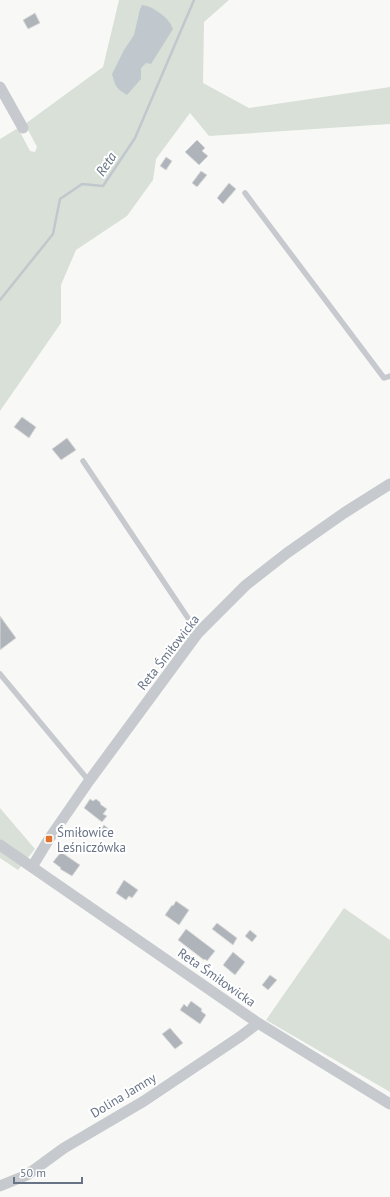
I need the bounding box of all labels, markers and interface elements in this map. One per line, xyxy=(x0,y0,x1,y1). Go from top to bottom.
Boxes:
water label: Reta xyxy=(92,148,120,179)
street label: Reta Śmiłowicka xyxy=(134,611,203,693)
place label: Śmiłowice Leśniczówka xyxy=(57,824,126,856)
marker: Śmiłowice Leśniczówka xyxy=(44,834,54,844)
street label: Reta Śmiłowicka xyxy=(174,944,259,1011)
street label: Dolina Jamny xyxy=(87,1069,159,1122)
scale bar xyxy=(14,1159,82,1185)
text: 50 m xyxy=(20,1165,46,1180)

